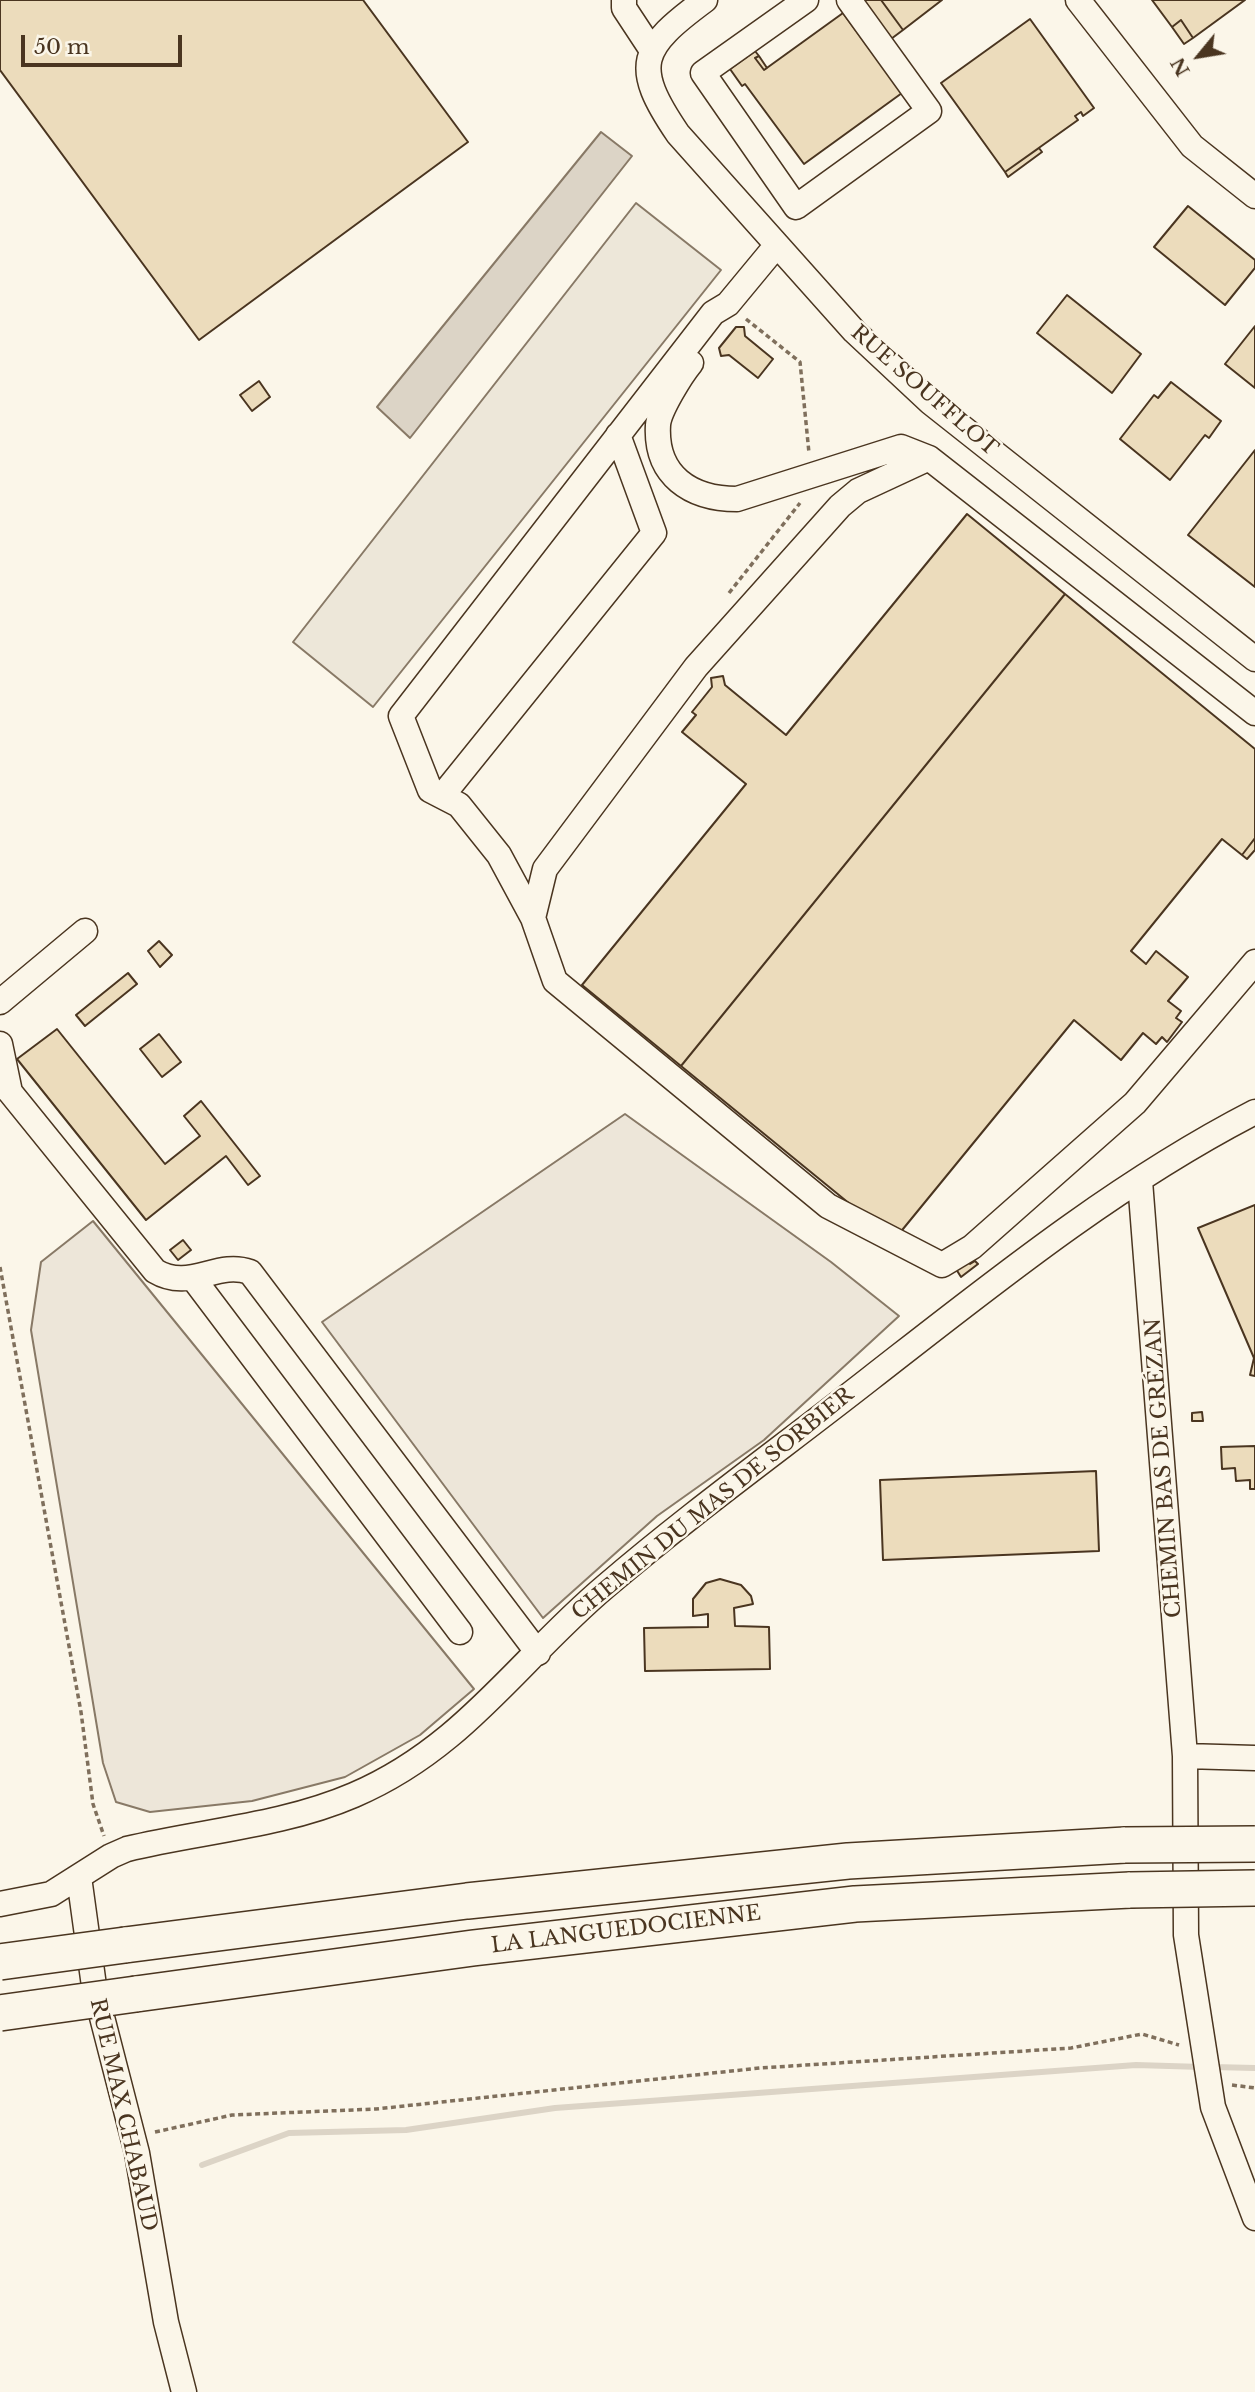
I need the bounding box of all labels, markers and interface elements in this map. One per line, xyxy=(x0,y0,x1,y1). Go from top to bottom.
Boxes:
scale bar xyxy=(24,21,186,65)
north arrow xyxy=(1164,21,1234,91)
text: 50 m xyxy=(34,34,89,60)
text: N xyxy=(1166,53,1195,80)
street label: RUE SOUFFLOT xyxy=(845,320,1003,462)
street label: CHEMIN BAS DE GRÉZAN xyxy=(1141,1317,1187,1619)
street label: CHEMIN DU MAS DE SORBIER xyxy=(567,1383,859,1625)
street label: LA LANGUEDOCIENNE xyxy=(490,1901,762,1959)
street label: RUE MAX CHABAUD xyxy=(84,1996,162,2234)

